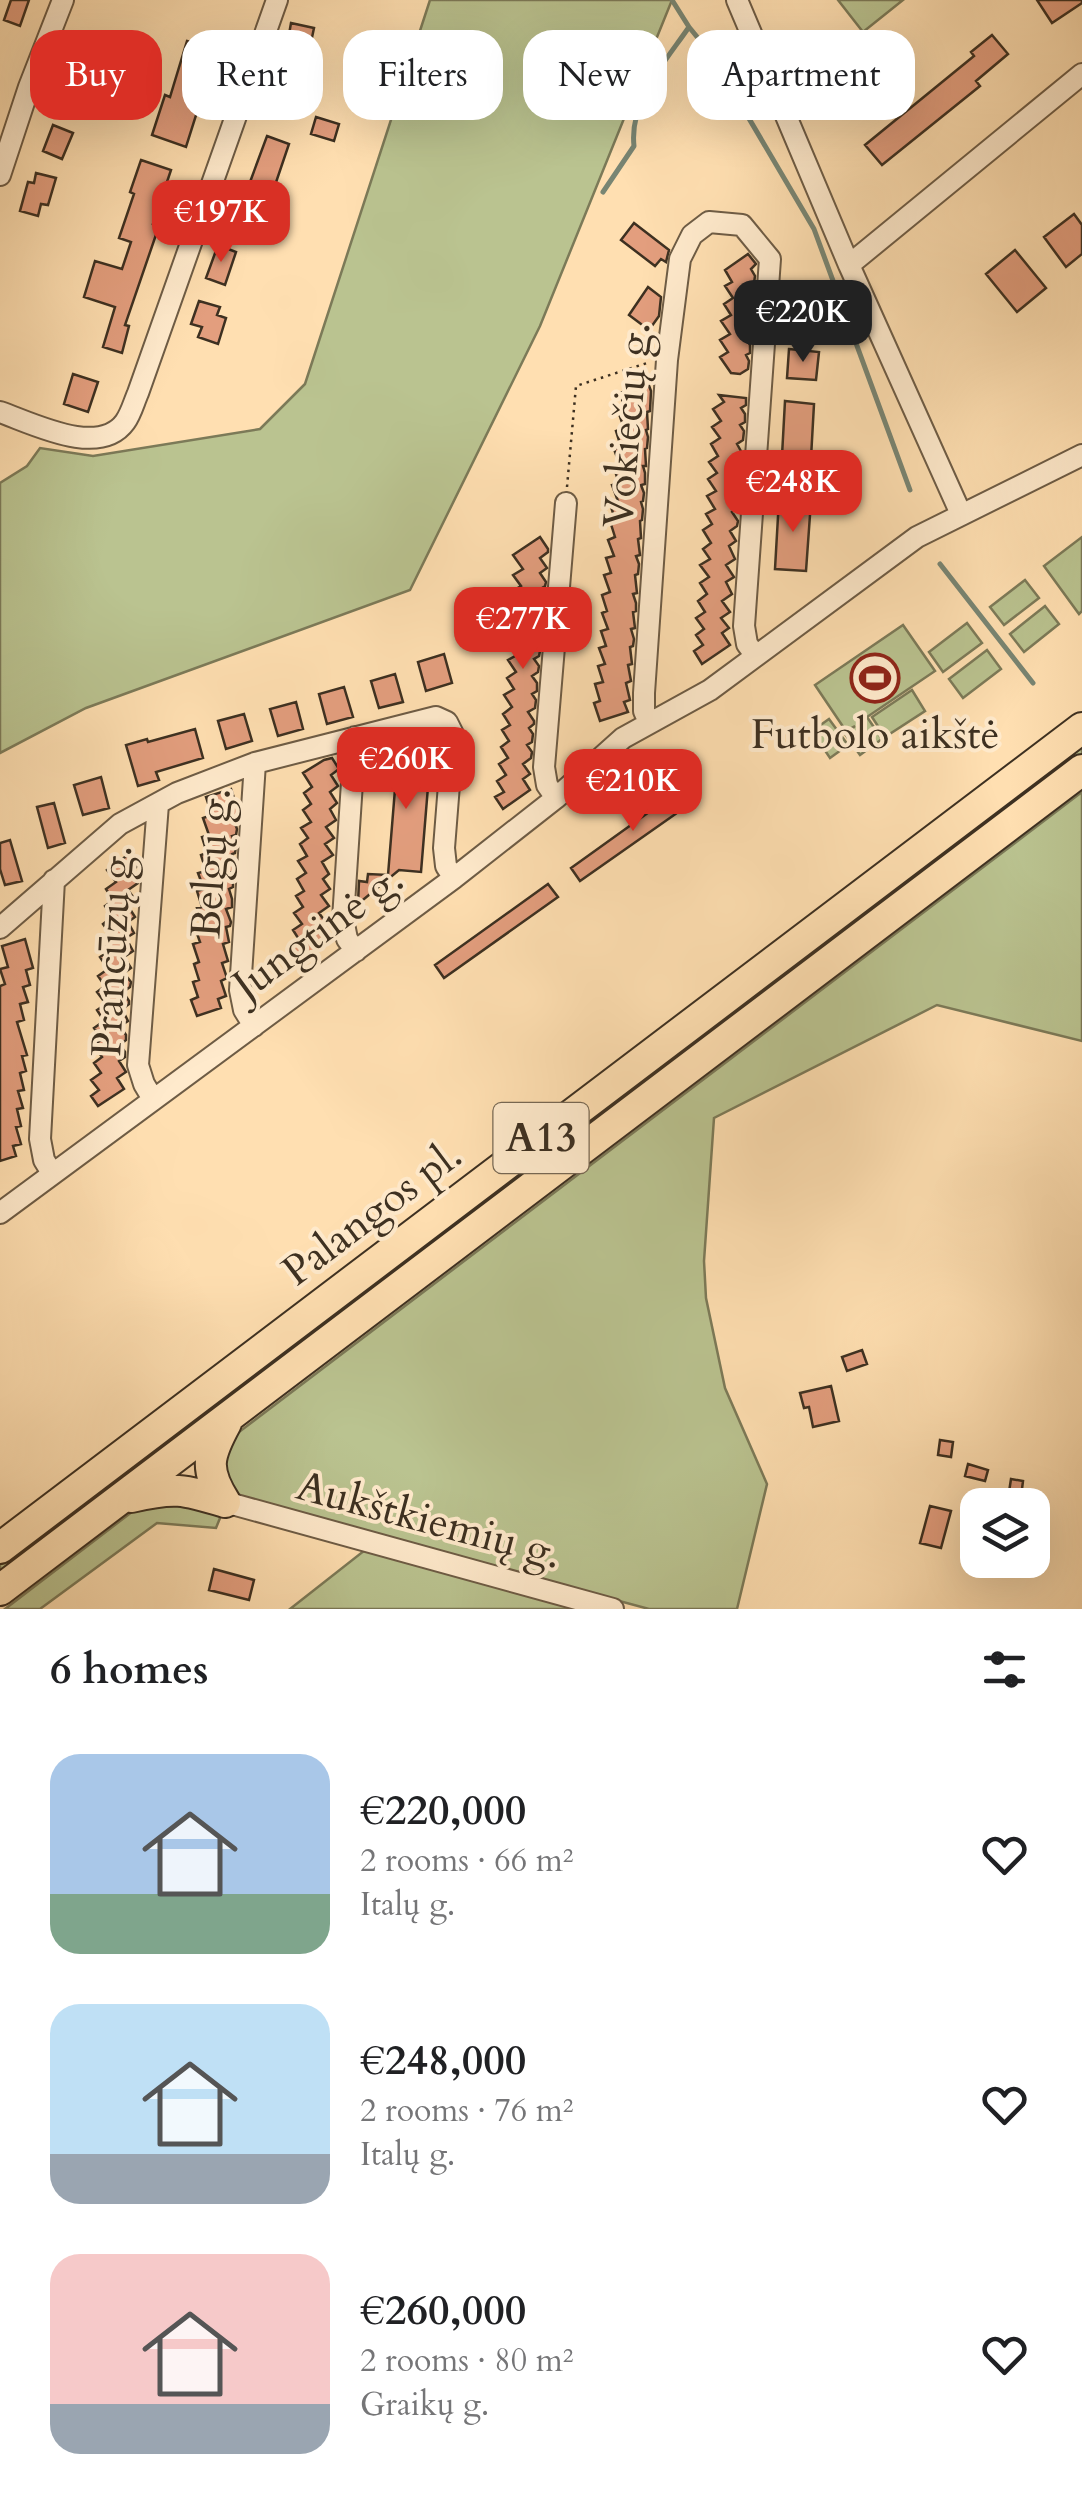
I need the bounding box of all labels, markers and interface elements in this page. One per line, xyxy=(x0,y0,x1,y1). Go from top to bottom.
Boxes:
chip: Buy xyxy=(30,30,162,120)
chip: Rent xyxy=(182,30,323,120)
chip: Filters xyxy=(343,30,503,120)
chip: New xyxy=(523,30,667,120)
chip: Apartment xyxy=(687,30,915,120)
pin: €197K xyxy=(151,180,291,265)
text: €197K xyxy=(174,190,268,234)
pin: €220K xyxy=(733,280,873,365)
text: €220K xyxy=(756,290,850,334)
street label: Vokiečių g. xyxy=(590,320,664,530)
pin: €248K xyxy=(723,450,863,535)
text: €248K xyxy=(746,460,840,504)
pin: €277K xyxy=(453,587,593,672)
text: €277K xyxy=(476,597,570,641)
sports icon: Futbolo aikštė xyxy=(849,652,901,704)
place label: Futbolo aikštė xyxy=(751,706,999,763)
pin: €260K xyxy=(336,727,476,812)
text: €260K xyxy=(359,737,453,781)
pin: €210K xyxy=(563,749,703,834)
text: €210K xyxy=(586,759,680,803)
street label: Belgų g. xyxy=(177,786,245,940)
street label: Prancūzų g. xyxy=(78,844,146,1058)
street label: Jungtinė g. xyxy=(216,851,415,1017)
road number: A13 xyxy=(494,1103,588,1173)
street label: Palangos pl. xyxy=(271,1127,473,1299)
street label: Aukštkiemių g. xyxy=(290,1457,568,1583)
map controls xyxy=(960,1488,1050,1578)
button: layers xyxy=(960,1488,1050,1578)
text: 6 homes xyxy=(50,1641,208,1698)
icon: filters xyxy=(977,1642,1032,1697)
text: €220,000 xyxy=(360,1782,526,1839)
icon: home xyxy=(130,1794,250,1914)
icon: heart xyxy=(977,1827,1032,1882)
text: 2 rooms · 66 m² xyxy=(360,1839,573,1883)
text: Italų g. xyxy=(360,1883,455,1927)
text: €248,000 xyxy=(360,2032,526,2089)
icon: home xyxy=(130,2044,250,2164)
icon: heart xyxy=(977,2077,1032,2132)
text: 2 rooms · 76 m² xyxy=(360,2089,573,2133)
text: Italų g. xyxy=(360,2133,455,2177)
text: €260,000 xyxy=(360,2282,526,2339)
icon: home xyxy=(130,2294,250,2414)
icon: heart xyxy=(977,2327,1032,2382)
text: 2 rooms · 80 m² xyxy=(360,2339,573,2383)
text: Graikų g. xyxy=(360,2383,489,2427)

